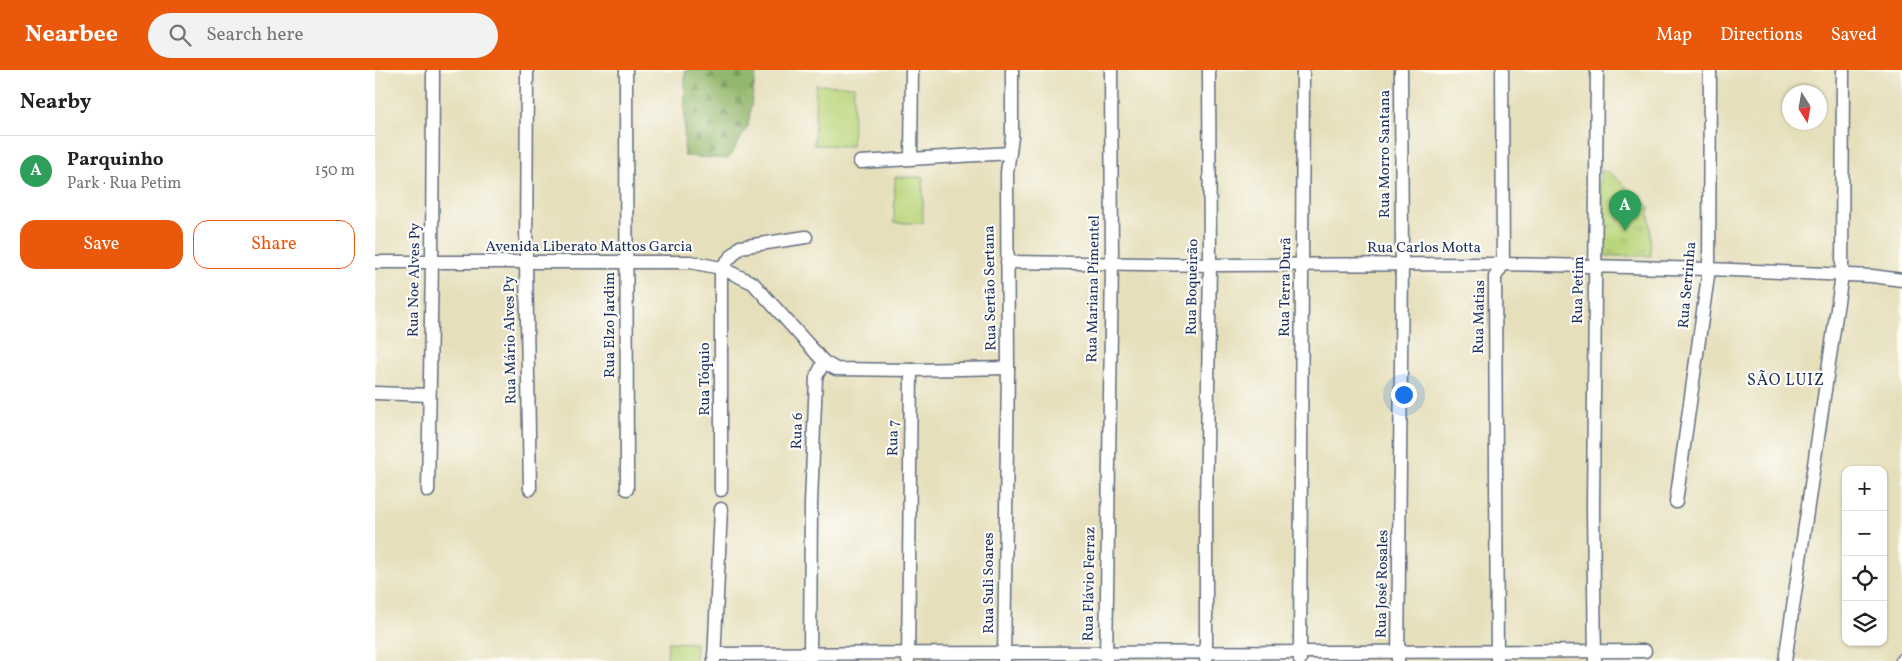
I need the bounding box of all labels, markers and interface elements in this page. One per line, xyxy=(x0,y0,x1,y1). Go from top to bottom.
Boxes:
search box xyxy=(148,13,498,58)
text: Nearbee xyxy=(25,18,118,52)
icon: search xyxy=(166,21,194,49)
text: Search here xyxy=(206,22,303,48)
text: Map xyxy=(1656,23,1692,48)
text: Directions xyxy=(1720,23,1803,48)
text: Saved xyxy=(1831,23,1877,48)
north arrow xyxy=(1782,85,1827,130)
text: Nearby xyxy=(20,88,91,117)
street label: Rua Morro Santana xyxy=(1375,90,1396,218)
text: Parquinho xyxy=(67,147,164,173)
text: A xyxy=(30,160,42,182)
text: 150 m xyxy=(314,160,355,182)
text: Park · Rua Petim xyxy=(67,173,182,195)
pin: A xyxy=(1609,190,1641,231)
street label: Rua Mariana Pímentel xyxy=(1082,215,1106,363)
button: Save xyxy=(20,220,183,269)
button: Share xyxy=(193,220,355,269)
street label: Rua Noe Alves Py xyxy=(404,223,426,337)
street label: Rua Sertão Sertana xyxy=(979,225,1003,351)
street label: Avenida Liberato Mattos Garcia xyxy=(485,237,693,258)
street label: Rua Terra Durã xyxy=(1275,237,1297,337)
street label: Rua Carlos Motta xyxy=(1367,238,1481,259)
street label: Rua Boqueirão xyxy=(1182,239,1204,335)
street label: Rua Serrinha xyxy=(1674,241,1702,329)
street label: Rua Petim xyxy=(1568,256,1590,324)
street label: Rua Elzo Jardim xyxy=(600,272,621,378)
street label: Rua Mário Alves Py xyxy=(499,276,523,404)
street label: Rua Matias xyxy=(1469,280,1491,354)
street label: Rua Tóquio xyxy=(695,342,716,416)
district label: SÃO LUIZ xyxy=(1747,370,1825,392)
your location xyxy=(1391,382,1417,408)
street label: Rua 6 xyxy=(787,412,809,450)
street label: Rua 7 xyxy=(883,420,905,456)
map controls xyxy=(1842,466,1887,646)
button: + xyxy=(1842,466,1887,511)
button: − xyxy=(1842,511,1887,556)
street label: Rua Flávio Ferraz xyxy=(1078,526,1102,642)
street label: Rua José Rosales xyxy=(1372,530,1394,638)
street label: Rua Suli Soares xyxy=(979,532,1000,634)
button: locate xyxy=(1842,556,1887,601)
button: layers xyxy=(1842,601,1887,646)

